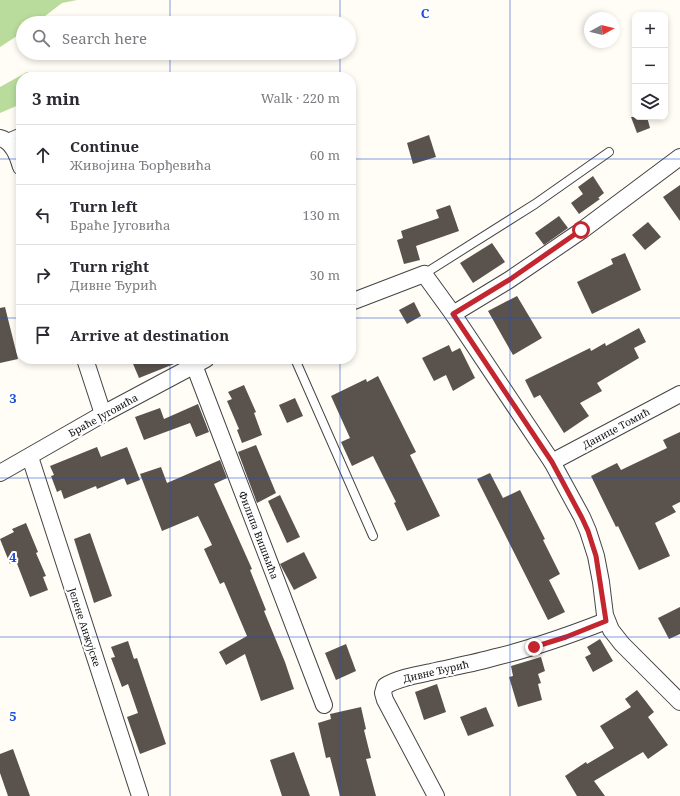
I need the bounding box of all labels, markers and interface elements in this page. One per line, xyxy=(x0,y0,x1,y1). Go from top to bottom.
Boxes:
text: C xyxy=(421,4,430,22)
north arrow xyxy=(584,12,620,48)
map controls xyxy=(632,12,668,120)
button: + xyxy=(632,12,668,48)
search box xyxy=(16,16,356,60)
icon: search xyxy=(30,27,52,49)
text: Search here xyxy=(62,28,147,48)
button: − xyxy=(632,48,668,84)
button: layers xyxy=(632,84,668,120)
text: 3 min xyxy=(32,87,80,110)
text: Walk · 220 m xyxy=(261,89,340,107)
text: Continue xyxy=(70,136,139,156)
icon: ahead xyxy=(32,144,54,166)
text: 60 m xyxy=(310,146,340,164)
text: Живојина Ђорђевића xyxy=(70,156,212,174)
text: Turn left xyxy=(70,196,138,216)
icon: left xyxy=(32,204,54,226)
text: 130 m xyxy=(303,206,340,224)
text: Браће Југовића xyxy=(70,216,171,234)
route start xyxy=(572,221,590,239)
text: Turn right xyxy=(70,256,149,276)
icon: right xyxy=(32,264,54,286)
text: 30 m xyxy=(310,266,340,284)
text: Дивне Ђурић xyxy=(70,276,157,294)
icon: arrive xyxy=(32,324,54,346)
text: Arrive at destination xyxy=(70,325,229,345)
text: 3 xyxy=(9,389,17,407)
street label: Браће Југовића xyxy=(66,390,140,440)
street label: Данице Томић xyxy=(580,404,653,452)
street label: Филипа Вишњића xyxy=(236,489,282,581)
text: 4 xyxy=(9,548,17,566)
street label: Јелене Анжујске xyxy=(65,585,104,668)
route end xyxy=(525,638,543,656)
street label: Дивне Ђурић xyxy=(402,657,471,685)
text: 5 xyxy=(9,707,17,725)

